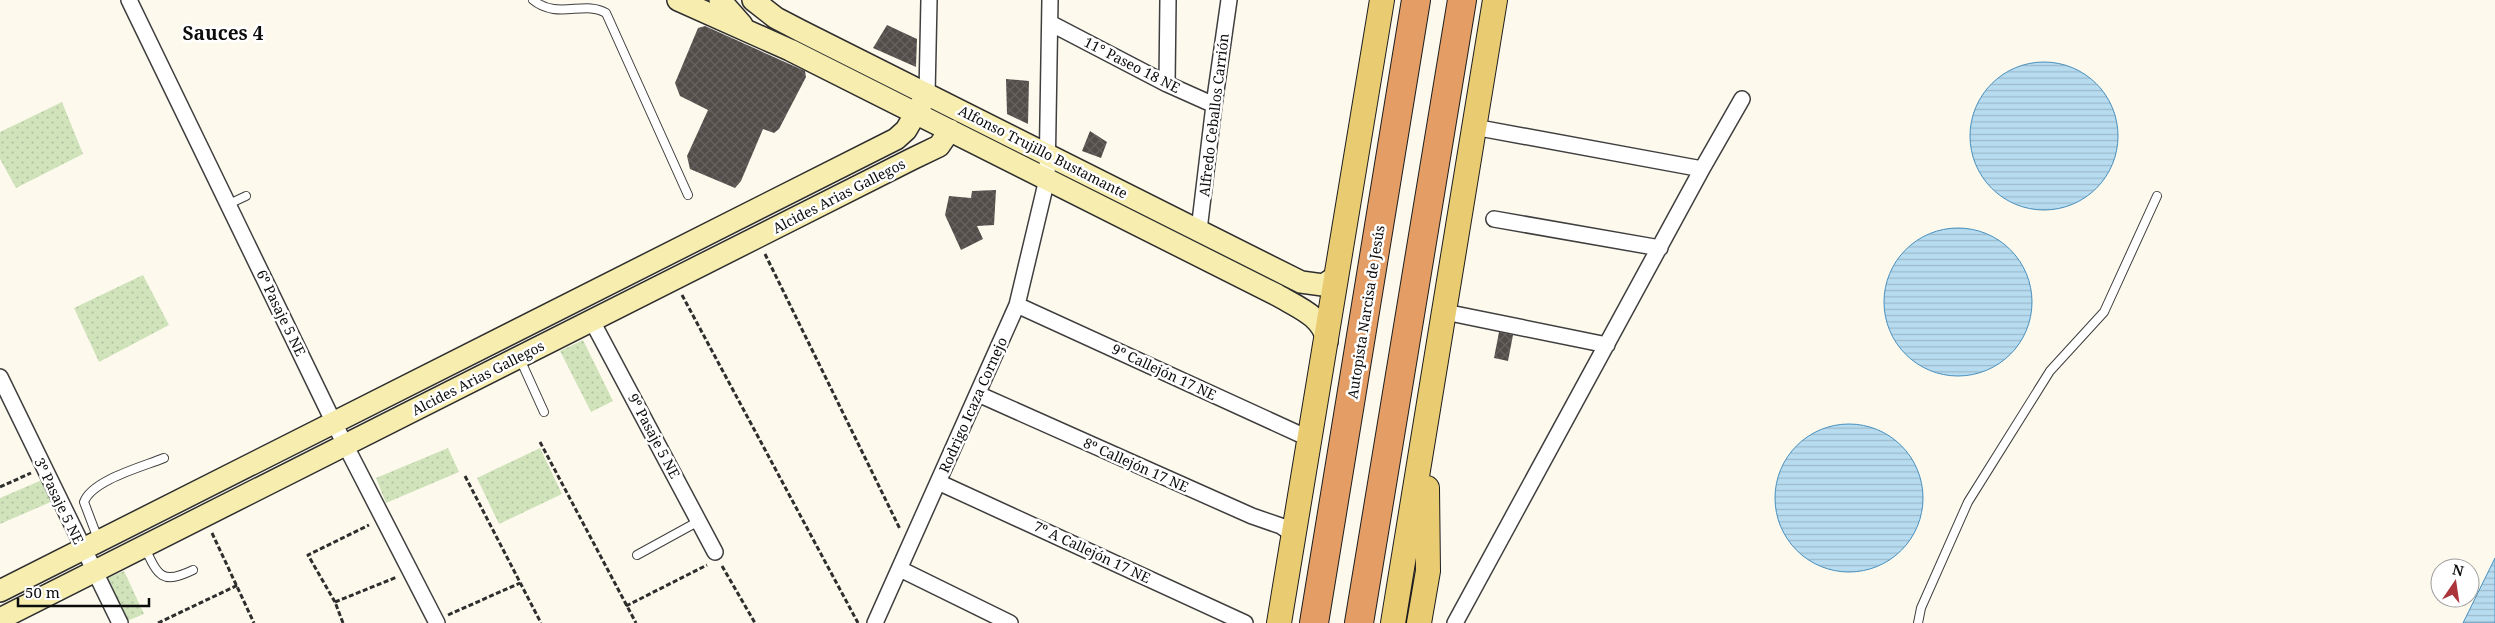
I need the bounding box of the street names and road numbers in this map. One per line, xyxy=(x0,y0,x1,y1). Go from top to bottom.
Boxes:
street label: 11° Paseo 18 NE xyxy=(1081,32,1184,97)
street label: Alfredo Ceballos Carrión xyxy=(1194,32,1233,198)
street label: Alfonso Trujillo Bustamante xyxy=(955,101,1131,203)
street label: Alcides Arias Gallegos xyxy=(769,154,908,237)
street label: Autopista Narcisa de Jesús xyxy=(1342,224,1389,400)
street label: 6º Pasaje 5 NE xyxy=(252,266,311,359)
street label: Rodrigo Icaza Cornejo xyxy=(934,334,1011,476)
street label: Alcides Arias Gallegos xyxy=(408,336,547,419)
street label: 9º Callejón 17 NE xyxy=(1109,339,1220,404)
street label: 9º Pasaje 5 NE xyxy=(624,390,685,482)
street label: 8º Callejón 17 NE xyxy=(1081,433,1192,496)
street label: 3º Pasaje 5 NE xyxy=(30,454,89,547)
street label: 7º A Callejón 17 NE xyxy=(1031,516,1154,587)

